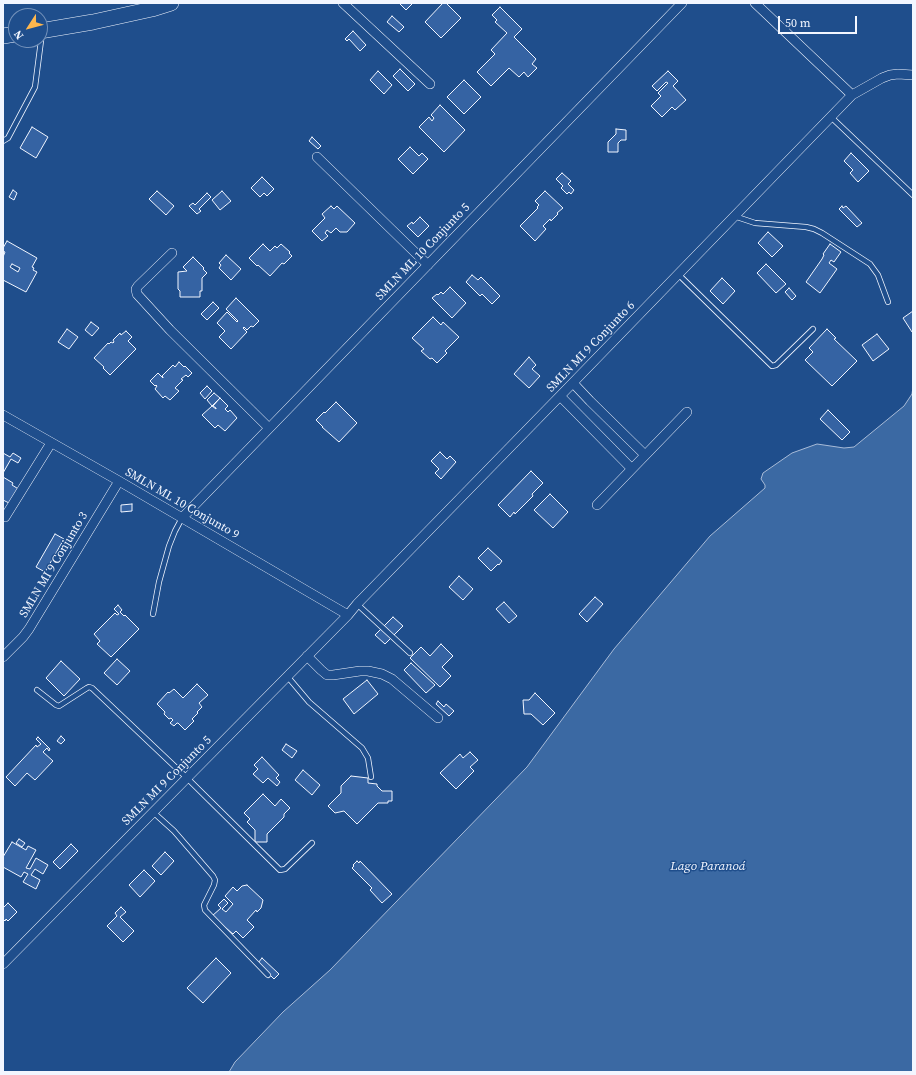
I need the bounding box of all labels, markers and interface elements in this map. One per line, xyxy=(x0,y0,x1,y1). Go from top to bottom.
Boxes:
north arrow xyxy=(8,8,48,48)
scale bar xyxy=(780,8,859,34)
text: 50 m xyxy=(785,15,811,31)
text: N xyxy=(10,27,27,42)
street label: SMLN ML 10 Conjunto 5 xyxy=(373,200,473,304)
street label: SMLN MI 9 Conjunto 6 xyxy=(544,299,638,395)
street label: SMLN ML 10 Conjunto 9 xyxy=(122,465,242,543)
street label: SMLN MI 9 Conjunto 3 xyxy=(17,510,91,620)
street label: SMLN MI 9 Conjunto 5 xyxy=(119,733,215,829)
water label: Lago Paranoá xyxy=(670,859,746,875)

